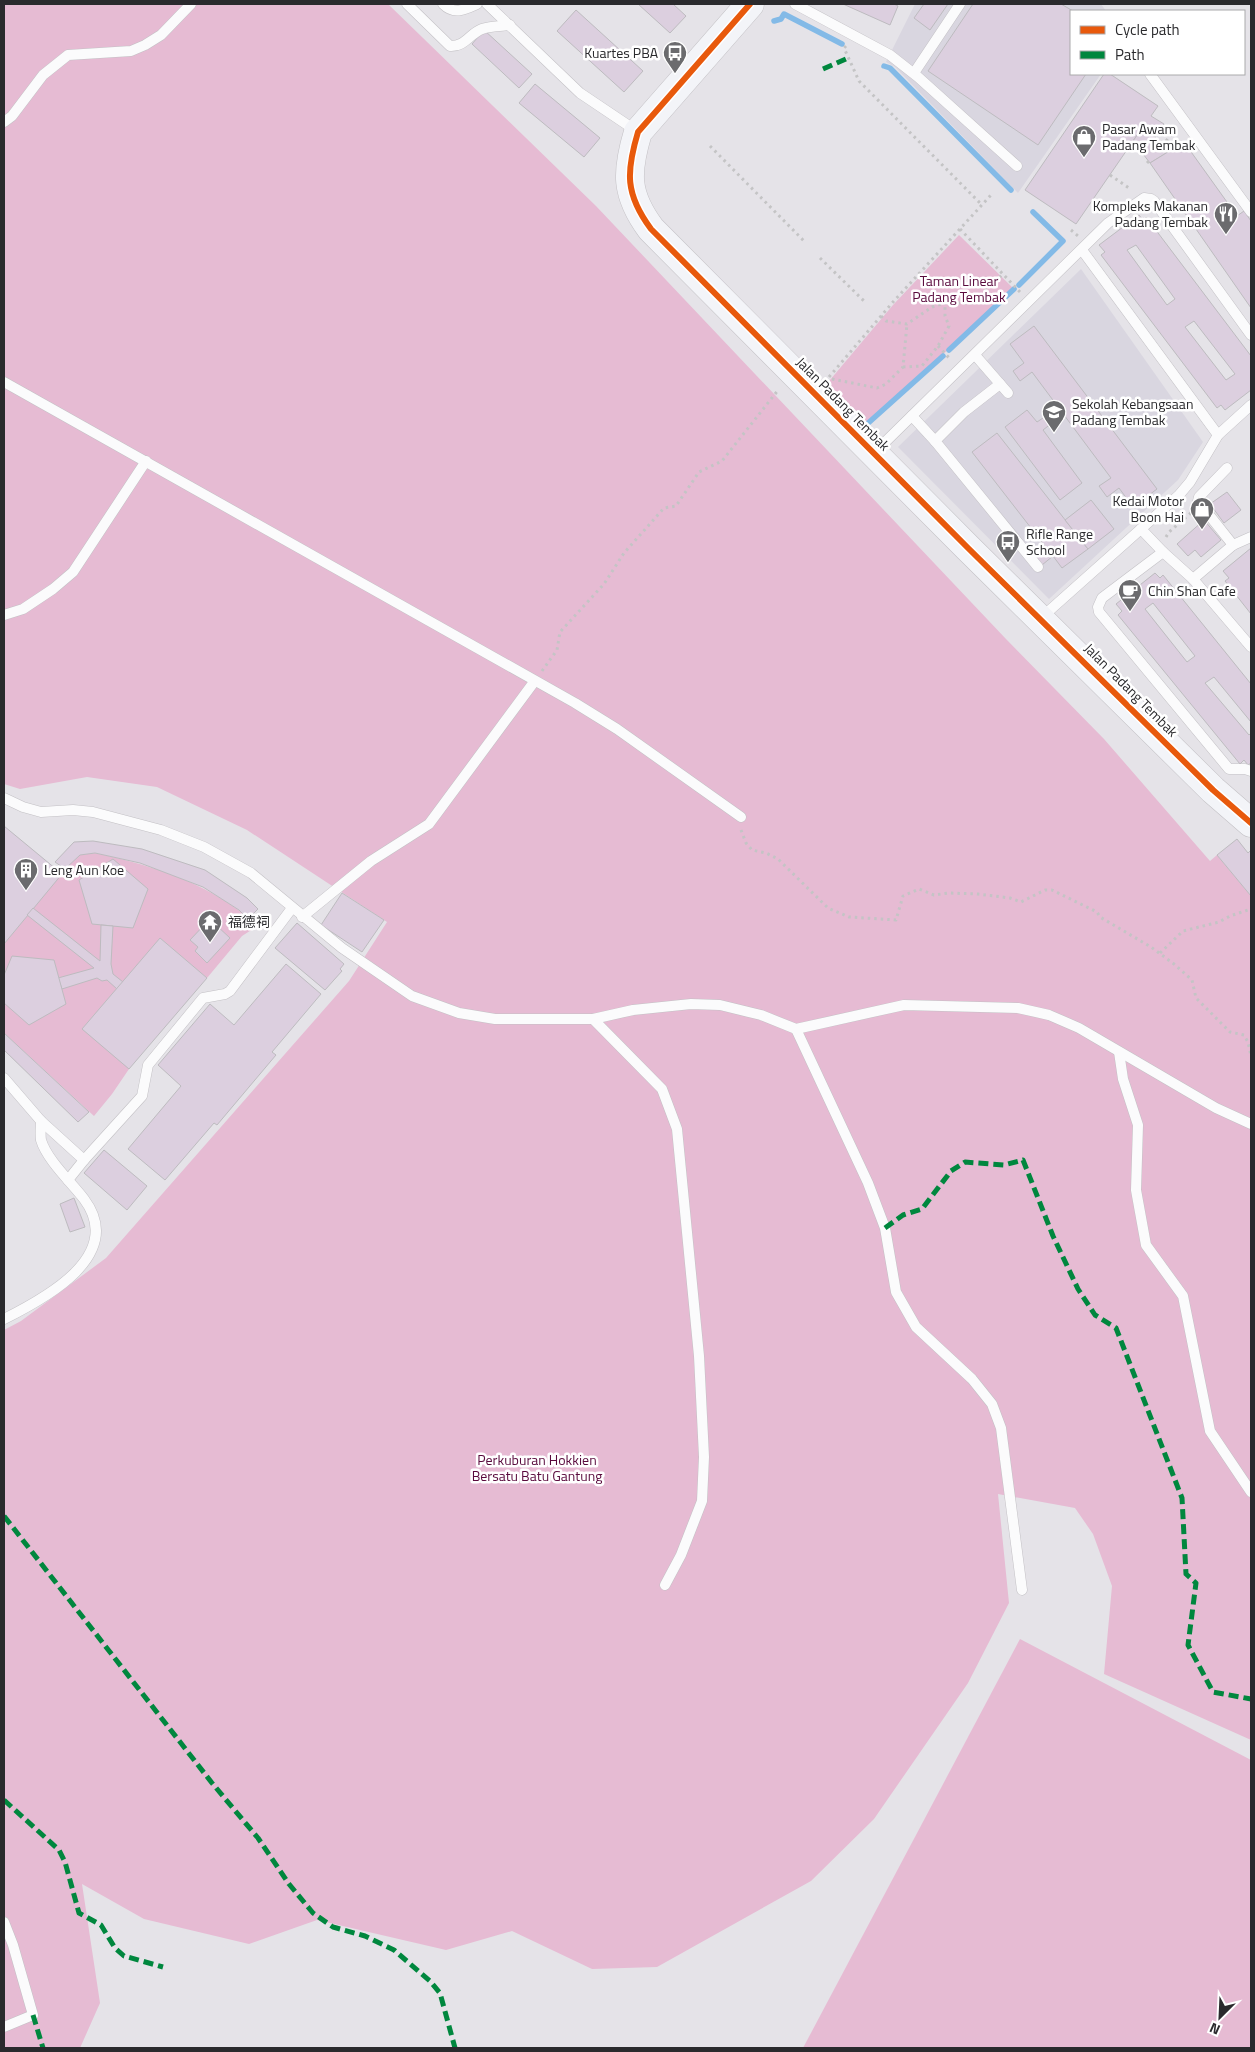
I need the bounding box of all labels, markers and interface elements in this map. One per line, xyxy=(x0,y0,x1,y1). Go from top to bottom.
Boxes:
legend xyxy=(1070,10,1245,75)
text: Cycle path xyxy=(1115,18,1180,41)
bus stop icon: Kuartes PBA xyxy=(662,40,688,74)
place label: Kuartes PBA xyxy=(584,42,659,63)
text: Path xyxy=(1115,43,1145,66)
place label: Pasar Awam Padang Tembak xyxy=(1102,118,1196,155)
shop icon: Pasar Awam Padang Tembak xyxy=(1071,124,1097,158)
place label: Kompleks Makanan Padang Tembak xyxy=(1093,195,1208,232)
restaurant icon: Kompleks Makanan Padang Tembak xyxy=(1213,201,1239,235)
park label: Taman Linear Padang Tembak xyxy=(912,270,1006,307)
street label: Jalan Padang Tembak xyxy=(792,352,895,456)
place label: Sekolah Kebangsaan Padang Tembak xyxy=(1072,393,1193,430)
school or university icon: Sekolah Kebangsaan Padang Tembak xyxy=(1041,399,1067,433)
place label: Kedai Motor Boon Hai xyxy=(1112,490,1184,527)
shop icon: Kedai Motor Boon Hai xyxy=(1189,496,1215,530)
place label: Rifle Range School xyxy=(1026,523,1093,560)
bus stop icon: Rifle Range School xyxy=(995,529,1021,563)
cafe icon: Chin Shan Cafe xyxy=(1117,578,1143,612)
place label: Chin Shan Cafe xyxy=(1148,580,1236,601)
street label: Jalan Padang Tembak xyxy=(1080,638,1183,742)
building icon: Leng Aun Koe xyxy=(13,857,39,891)
place label: Leng Aun Koe xyxy=(44,859,124,880)
temple icon: 福德祠 xyxy=(197,909,223,943)
place label: 福德祠 xyxy=(228,911,270,932)
park label: Perkuburan Hokkien Bersatu Batu Gantung xyxy=(472,1449,602,1486)
north arrow xyxy=(1195,1992,1245,2042)
text: N xyxy=(1206,2018,1223,2041)

